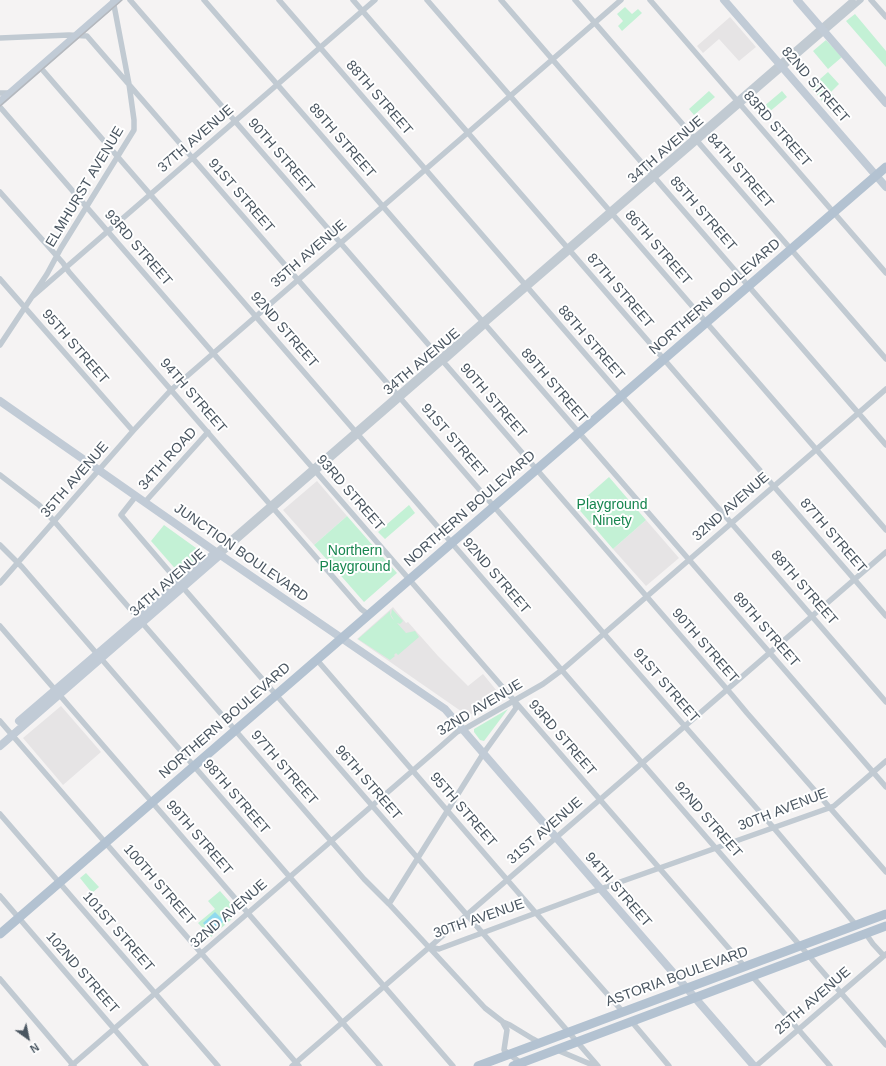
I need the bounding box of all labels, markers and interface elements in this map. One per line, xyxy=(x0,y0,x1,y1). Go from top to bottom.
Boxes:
street label: 82ND STREET xyxy=(778,44,852,126)
street label: 88TH STREET xyxy=(342,57,416,139)
street label: 83RD STREET xyxy=(740,88,814,170)
street label: 89TH STREET xyxy=(305,100,379,182)
street label: 37TH AVENUE xyxy=(155,102,237,176)
street label: 34TH AVENUE xyxy=(625,113,707,187)
street label: 90TH STREET xyxy=(244,115,318,197)
street label: ELMHURST AVENUE xyxy=(42,124,128,250)
street label: 84TH STREET xyxy=(703,130,777,212)
street label: 91ST STREET xyxy=(204,156,278,236)
street label: 85TH STREET xyxy=(666,173,740,255)
street label: 93RD STREET xyxy=(101,207,175,289)
street label: 86TH STREET xyxy=(621,207,695,289)
street label: 35TH AVENUE xyxy=(268,217,350,291)
street label: NORTHERN BOULEVARD xyxy=(646,235,784,359)
street label: 87TH STREET xyxy=(583,250,657,332)
street label: 92ND STREET xyxy=(247,289,321,371)
street label: 88TH STREET xyxy=(554,302,628,384)
street label: 95TH STREET xyxy=(38,306,112,388)
street label: 34TH AVENUE xyxy=(380,325,464,399)
street label: 89TH STREET xyxy=(517,345,591,427)
street label: 94TH STREET xyxy=(156,355,230,437)
street label: 90TH STREET xyxy=(456,360,530,442)
street label: 91ST STREET xyxy=(417,401,491,481)
street label: 34TH ROAD xyxy=(135,424,201,494)
street label: 35TH AVENUE xyxy=(38,439,112,521)
street label: NORTHERN BOULEVARD xyxy=(401,447,539,571)
street label: 93RD STREET xyxy=(313,452,387,534)
street label: 32ND AVENUE xyxy=(689,469,773,545)
street label: 87TH STREET xyxy=(796,495,870,577)
park label: Playground Ninety xyxy=(577,497,647,530)
street label: JUNCTION BOULEVARD xyxy=(171,500,311,606)
street label: 92ND STREET xyxy=(459,535,533,617)
park label: Northern Playground xyxy=(320,543,390,576)
street label: 34TH AVENUE xyxy=(127,546,209,620)
street label: 88TH STREET xyxy=(767,547,841,629)
street label: 89TH STREET xyxy=(729,589,803,671)
street label: 90TH STREET xyxy=(668,605,742,687)
street label: 91ST STREET xyxy=(629,646,703,726)
street label: NORTHERN BOULEVARD xyxy=(156,659,294,783)
street label: 32ND AVENUE xyxy=(434,676,526,740)
street label: 93RD STREET xyxy=(525,697,599,779)
street label: 97TH STREET xyxy=(247,727,321,809)
street label: 96TH STREET xyxy=(331,742,405,824)
street label: 98TH STREET xyxy=(199,756,273,838)
street label: 95TH STREET xyxy=(426,769,500,851)
street label: 92ND STREET xyxy=(671,779,745,861)
street label: 30TH AVENUE xyxy=(736,785,830,835)
street label: 31ST AVENUE xyxy=(504,794,586,868)
street label: 99TH STREET xyxy=(162,797,236,879)
street label: 100TH STREET xyxy=(119,841,199,929)
street label: 94TH STREET xyxy=(581,849,655,931)
street label: 32ND AVENUE xyxy=(187,876,271,952)
street label: 101ST STREET xyxy=(79,889,157,975)
street label: 30TH AVENUE xyxy=(432,896,526,942)
street label: 102ND STREET xyxy=(42,929,122,1017)
street label: ASTORIA BOULEVARD xyxy=(603,943,751,1011)
street label: 25TH AVENUE xyxy=(772,964,854,1038)
north arrow xyxy=(8,1018,48,1058)
text: N xyxy=(28,1041,41,1055)

